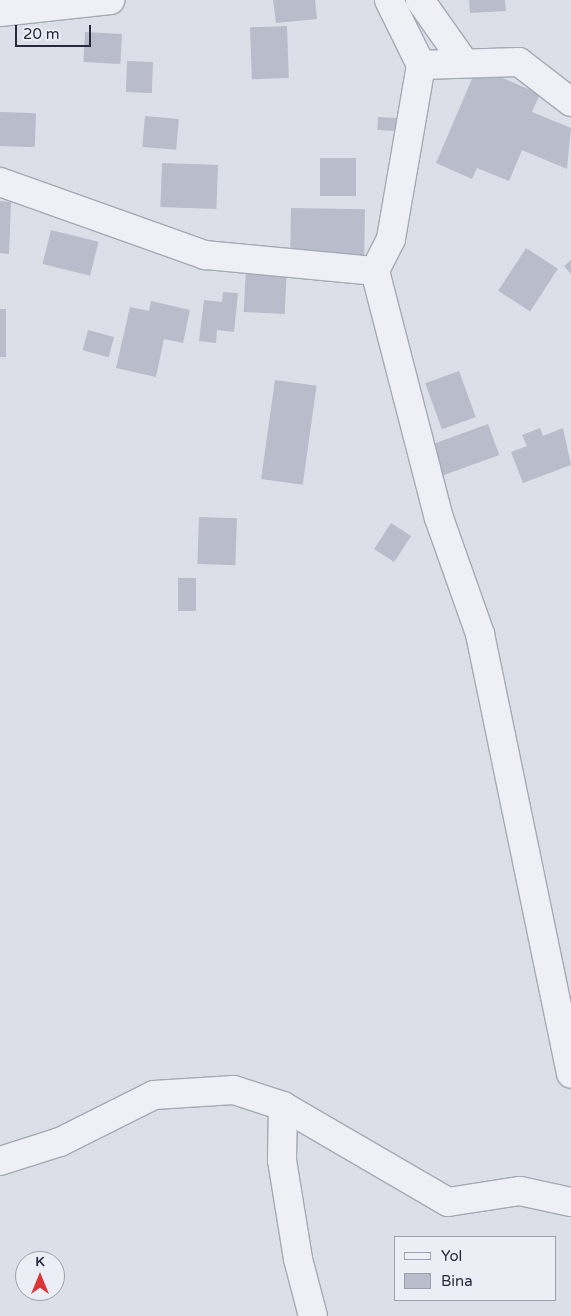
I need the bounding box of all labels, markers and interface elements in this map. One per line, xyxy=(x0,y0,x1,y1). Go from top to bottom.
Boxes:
scale bar xyxy=(18,15,94,47)
text: 20 m xyxy=(23,25,60,43)
legend xyxy=(394,1236,556,1301)
text: Yol xyxy=(441,1247,462,1265)
north arrow xyxy=(15,1251,65,1301)
text: K xyxy=(35,1253,45,1270)
text: Bina xyxy=(441,1272,473,1290)

